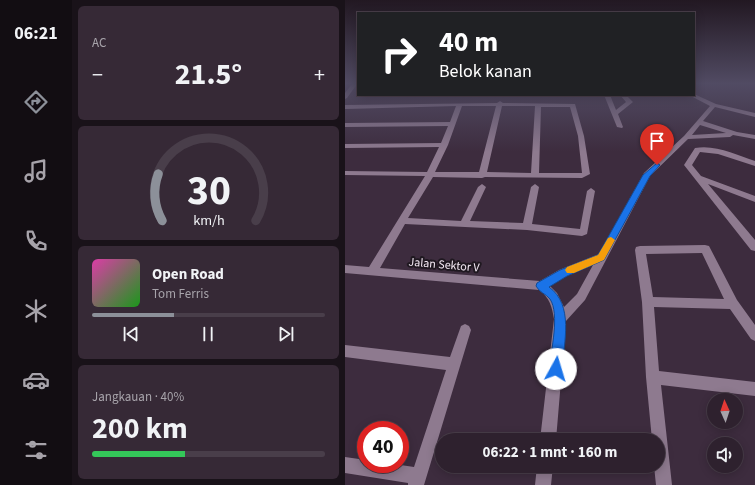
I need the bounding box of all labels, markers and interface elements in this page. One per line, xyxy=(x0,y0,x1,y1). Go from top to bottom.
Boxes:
text: 06:21 xyxy=(14,21,58,46)
text: 40 m xyxy=(439,22,498,62)
icon: right xyxy=(373,28,425,80)
text: AC xyxy=(92,34,106,52)
text: 21.5° xyxy=(175,53,242,96)
text: − xyxy=(92,59,103,91)
text: + xyxy=(314,59,325,91)
text: Belok kanan xyxy=(439,59,532,84)
icon: directions xyxy=(22,88,50,116)
pin xyxy=(640,124,674,165)
icon: arrive xyxy=(646,130,668,152)
icon: music xyxy=(22,157,50,185)
text: 30 xyxy=(187,160,230,220)
text: km/h xyxy=(193,209,224,230)
icon: phone xyxy=(22,227,50,255)
street label: Jalan Sektor V xyxy=(408,253,481,277)
text: Open Road xyxy=(152,264,224,285)
text: Tom Ferris xyxy=(152,285,209,303)
icon: climate xyxy=(22,297,50,325)
icon: previous xyxy=(120,323,142,345)
icon: pause xyxy=(197,323,219,345)
icon: next xyxy=(275,323,297,345)
position arrow xyxy=(535,348,577,390)
icon: car xyxy=(22,366,50,394)
text: Jangkauan · 40% xyxy=(92,388,184,406)
north arrow xyxy=(707,393,743,429)
map controls xyxy=(707,393,743,473)
text: 200 km xyxy=(92,407,188,450)
speed limit sign: 40 xyxy=(357,421,409,473)
icon: filters xyxy=(22,436,50,464)
button: sound xyxy=(707,437,743,473)
text: 06:22 · 1 mnt · 160 m xyxy=(483,442,617,463)

